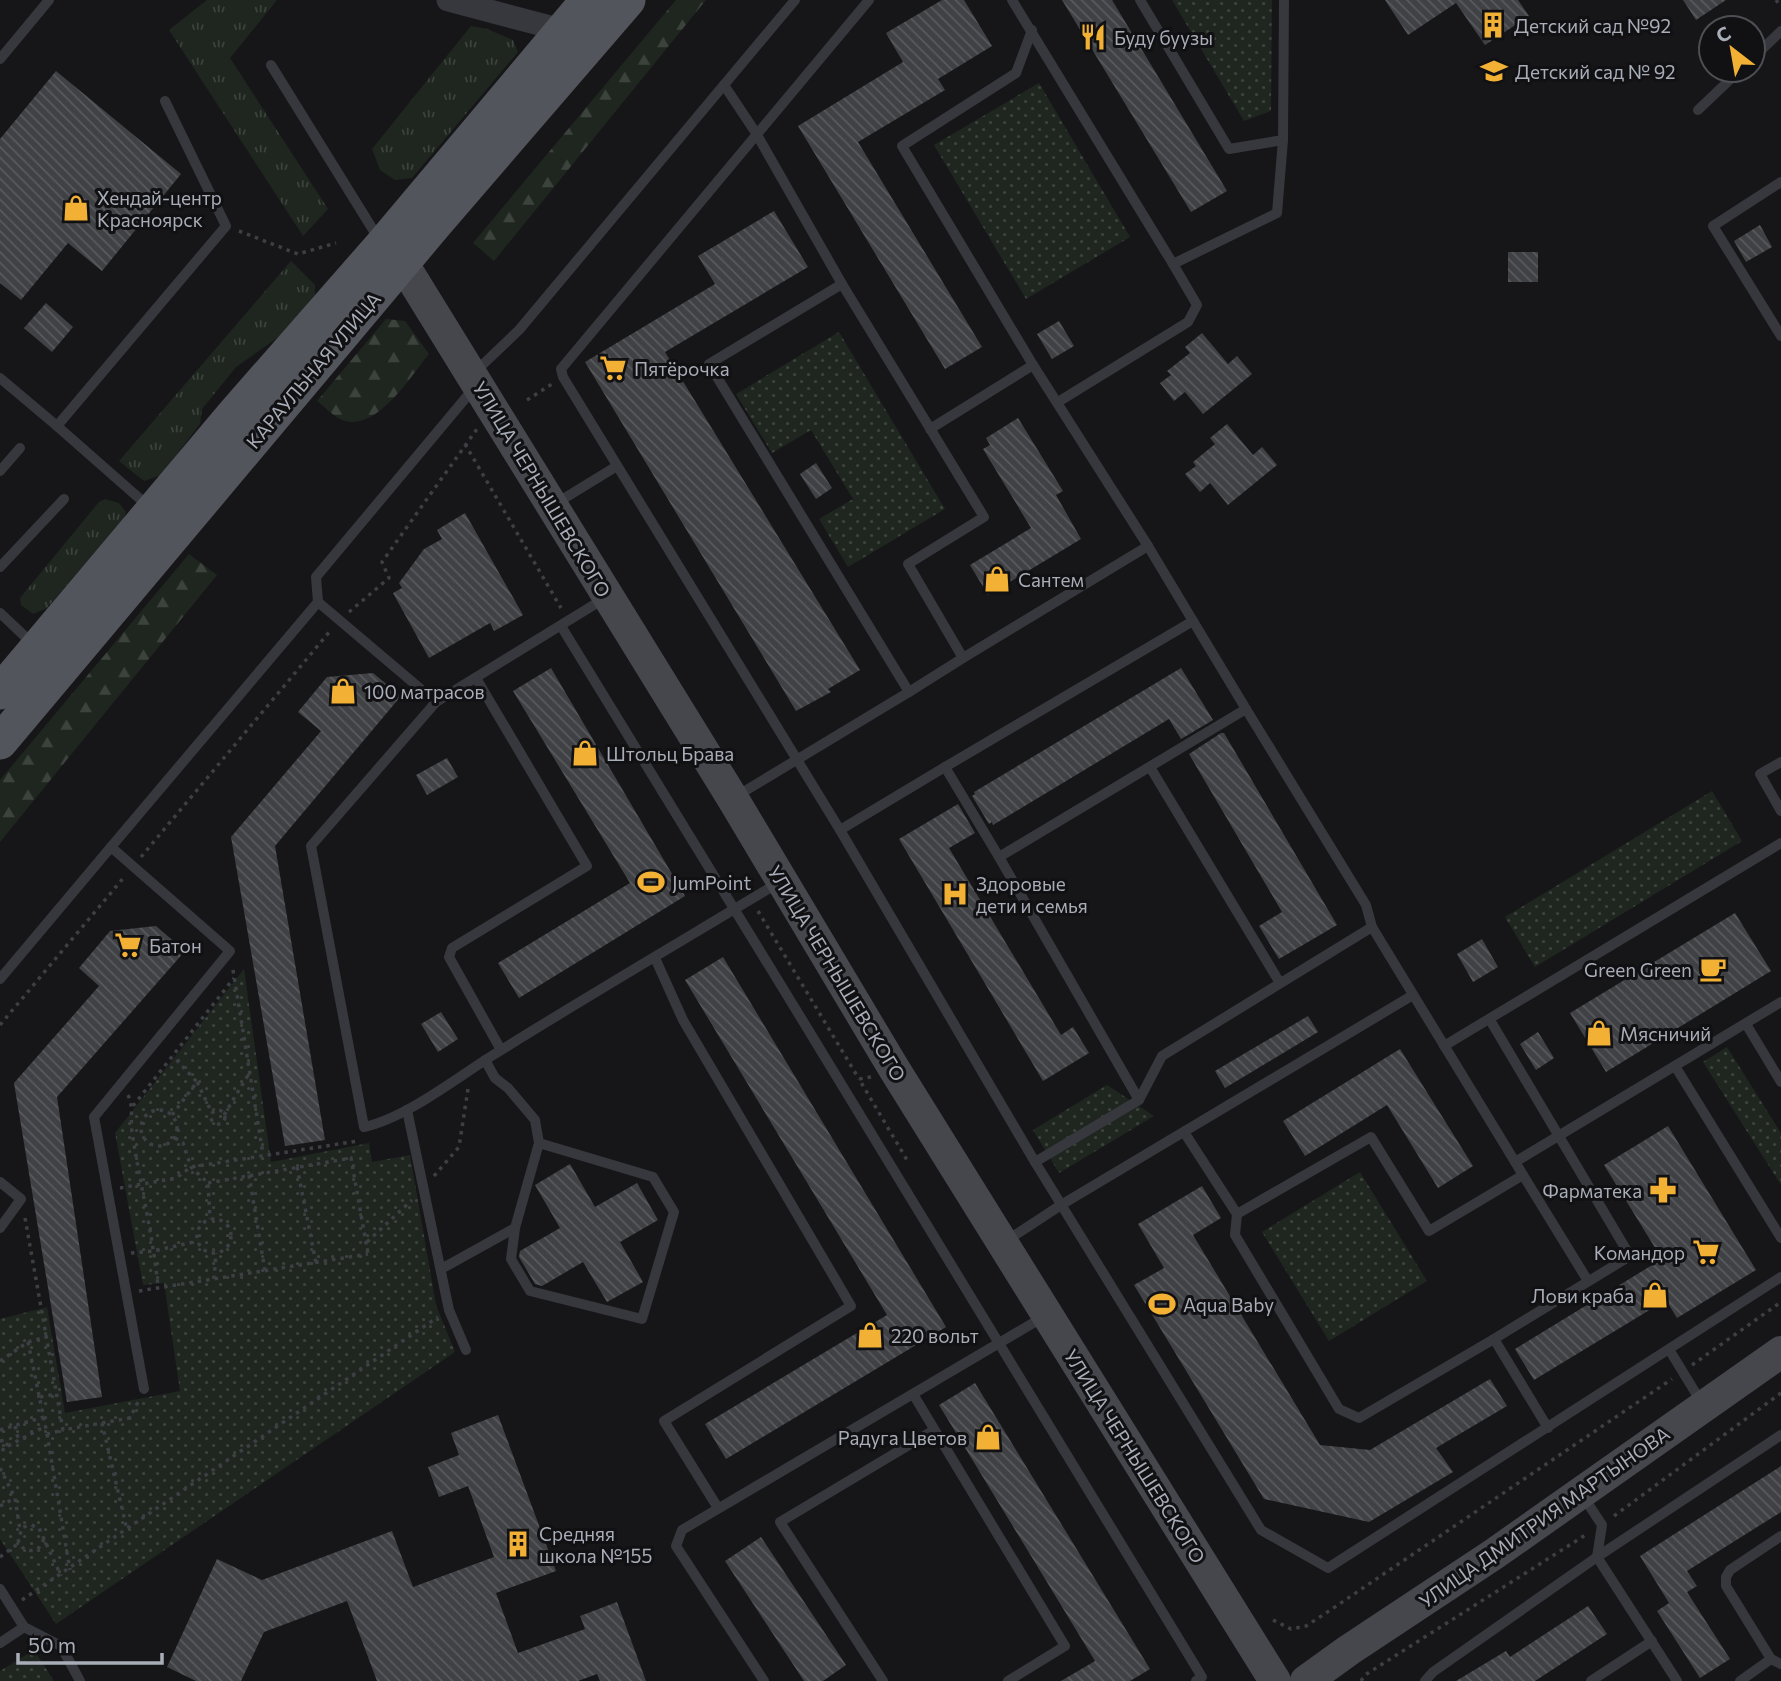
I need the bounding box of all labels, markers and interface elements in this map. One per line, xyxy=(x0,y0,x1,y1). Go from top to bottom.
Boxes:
building icon: Детский сад №92 xyxy=(1478,10,1508,40)
place label: Детский сад №92 xyxy=(1514,14,1671,37)
north arrow xyxy=(1697,14,1767,84)
text: С xyxy=(1711,21,1734,47)
restaurant icon: Буду буузы xyxy=(1078,22,1108,52)
place label: Буду буузы xyxy=(1114,26,1213,49)
school or university icon: Детский сад № 92 xyxy=(1479,56,1509,86)
place label: Детский сад № 92 xyxy=(1515,60,1676,83)
place label: Хендай-центр Красноярск xyxy=(97,186,222,231)
shop icon: Хендай-центр Красноярск xyxy=(61,193,91,223)
street label: КАРАУЛЬНАЯ УЛИЦА xyxy=(241,287,385,453)
supermarket icon: Пятёрочка xyxy=(598,353,628,383)
place label: Пятёрочка xyxy=(634,357,730,380)
street label: УЛИЦА ЧЕРНЫШЕВСКОГО xyxy=(468,377,616,601)
shop icon: Сантем xyxy=(982,564,1012,594)
place label: Сантем xyxy=(1018,568,1084,591)
shop icon: 100 матрасов xyxy=(328,676,358,706)
place label: 100 матрасов xyxy=(364,680,485,703)
shop icon: Штольц Брава xyxy=(570,738,600,768)
place label: Штольц Брава xyxy=(606,742,734,765)
street label: УЛИЦА ЧЕРНЫШЕВСКОГО xyxy=(763,861,911,1085)
sports icon: JumPoint xyxy=(636,867,666,897)
place label: JumPoint xyxy=(672,871,751,894)
place label: Здоровые дети и семья xyxy=(976,872,1088,917)
hospital icon: Здоровые дети и семья xyxy=(940,879,970,909)
supermarket icon: Батон xyxy=(113,930,143,960)
place label: Батон xyxy=(149,934,202,957)
cafe icon: Green Green xyxy=(1698,954,1728,984)
place label: Green Green xyxy=(1584,958,1692,981)
shop icon: Мясничий xyxy=(1584,1018,1614,1048)
place label: Мясничий xyxy=(1620,1022,1711,1045)
pharmacy icon: Фарматека xyxy=(1648,1175,1678,1205)
place label: Фарматека xyxy=(1543,1179,1642,1202)
supermarket icon: Командор xyxy=(1691,1237,1721,1267)
place label: Командор xyxy=(1594,1241,1685,1264)
shop icon: Лови краба xyxy=(1640,1280,1670,1310)
place label: Лови краба xyxy=(1531,1284,1634,1307)
sports icon: Aqua Baby xyxy=(1147,1289,1177,1319)
place label: Aqua Baby xyxy=(1183,1293,1274,1316)
shop icon: 220 вольт xyxy=(855,1320,885,1350)
place label: 220 вольт xyxy=(891,1324,979,1347)
street label: УЛИЦА ЧЕРНЫШЕВСКОГО xyxy=(1060,1345,1210,1567)
street label: УЛИЦА ДМИТРИЯ МАРТЫНОВА xyxy=(1414,1421,1674,1613)
shop icon: Радуга Цветов xyxy=(973,1422,1003,1452)
place label: Радуга Цветов xyxy=(838,1426,967,1449)
place label: Средняя школа №155 xyxy=(539,1522,652,1567)
building icon: Средняя школа №155 xyxy=(503,1529,533,1559)
scale bar xyxy=(18,1622,161,1666)
text: 50 m xyxy=(28,1632,76,1657)

